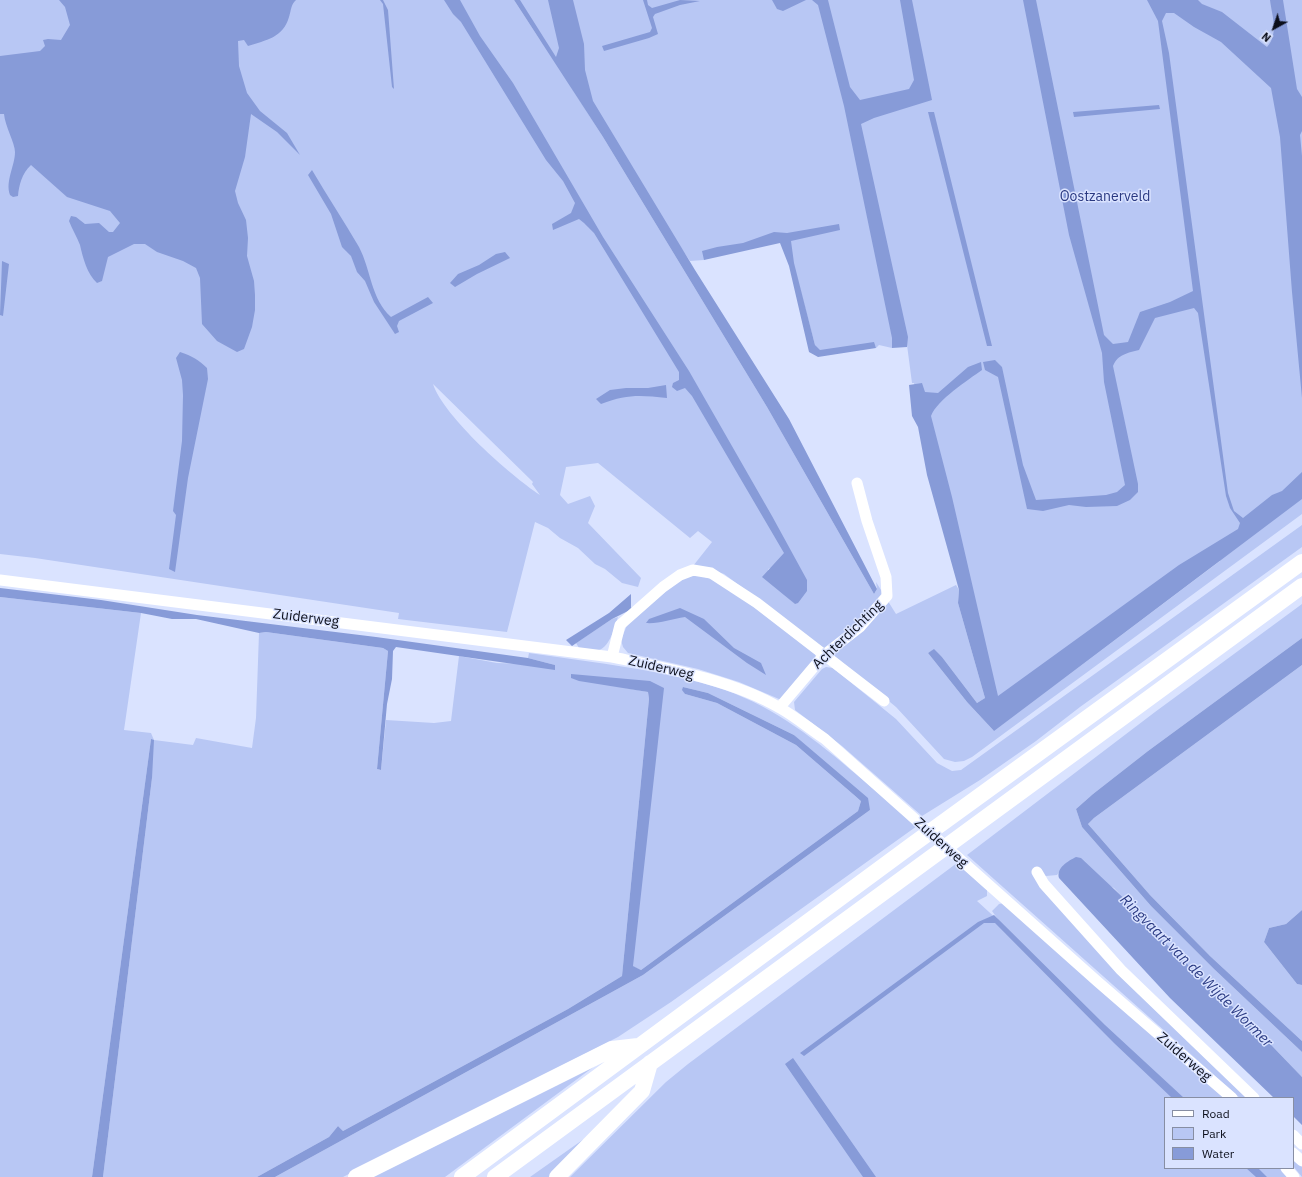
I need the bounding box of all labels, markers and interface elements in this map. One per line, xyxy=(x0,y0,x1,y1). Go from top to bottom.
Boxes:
north arrow xyxy=(1254,8,1294,48)
text: N xyxy=(1259,29,1274,45)
park label: Oostzanerveld xyxy=(1060,189,1150,205)
street label: Achterdichting xyxy=(809,597,887,673)
street label: Zuiderweg xyxy=(272,606,340,630)
street label: Zuiderweg xyxy=(627,652,695,684)
street label: Zuiderweg xyxy=(911,815,971,871)
water label: Ringvaart van de Wijde Wormer xyxy=(1116,891,1276,1051)
street label: Zuiderweg xyxy=(1153,1029,1215,1085)
legend xyxy=(1164,1097,1294,1169)
text: Road xyxy=(1202,1106,1230,1121)
text: Park xyxy=(1202,1126,1226,1141)
text: Water xyxy=(1202,1146,1234,1161)

